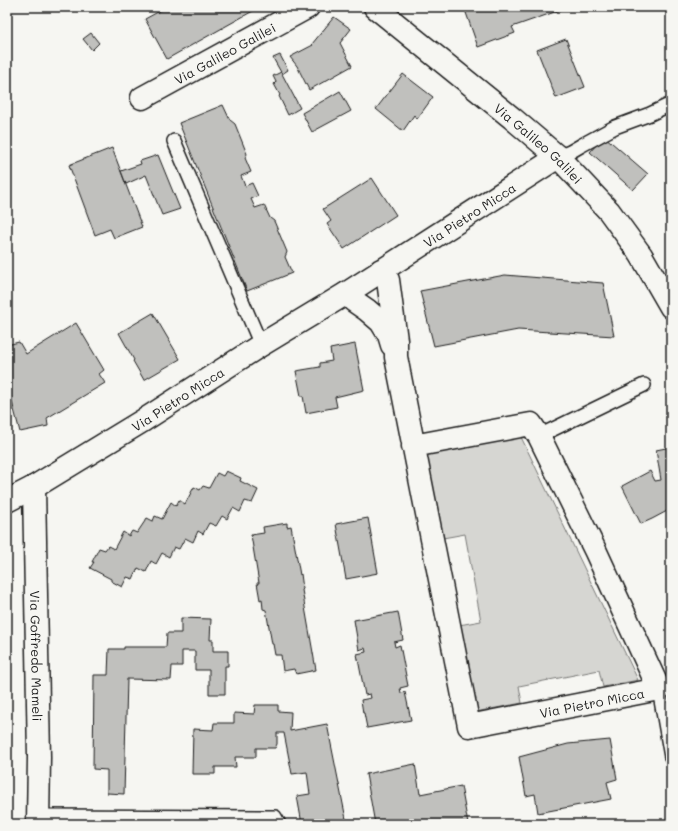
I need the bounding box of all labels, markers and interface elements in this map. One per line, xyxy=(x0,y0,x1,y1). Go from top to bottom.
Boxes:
street label: Via Galileo Galilei xyxy=(171,18,278,87)
street label: Via Galileo Galilei xyxy=(491,99,587,187)
street label: Via Pietro Micca xyxy=(420,178,519,250)
street label: Via Pietro Micca xyxy=(128,363,227,434)
street label: Via Goffredo Mameli xyxy=(27,590,47,722)
street label: Via Pietro Micca xyxy=(538,684,646,721)

